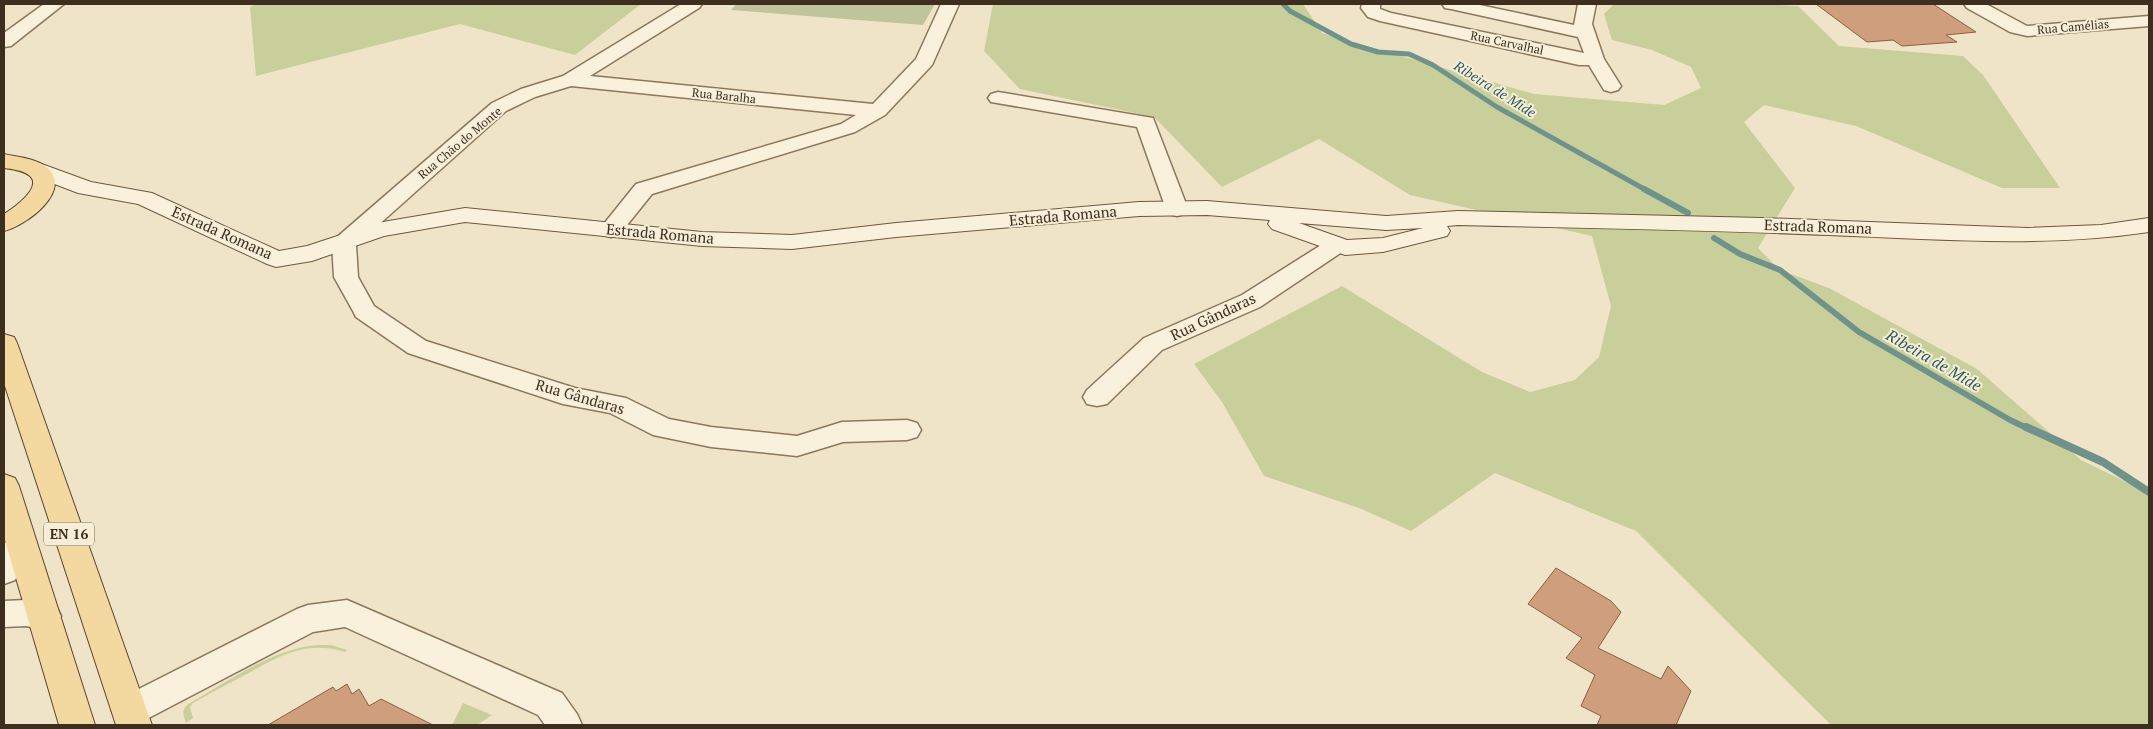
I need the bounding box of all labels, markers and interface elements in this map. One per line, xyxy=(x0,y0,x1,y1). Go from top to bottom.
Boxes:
street label: Rua Camélias xyxy=(2036,16,2110,37)
street label: Rua Carvalhal xyxy=(1469,27,1546,58)
water label: Ribeira de Mide xyxy=(1450,55,1540,122)
street label: Rua Baralha xyxy=(691,85,757,106)
street label: Rua Chão do Monte xyxy=(415,103,505,182)
street label: Estrada Romana xyxy=(1008,200,1118,230)
street label: Estrada Romana xyxy=(169,201,276,263)
street label: Estrada Romana xyxy=(1764,214,1873,238)
street label: Estrada Romana xyxy=(605,218,715,248)
street label: Rua Gândaras xyxy=(1167,288,1258,345)
water label: Ribeira de Mide xyxy=(1881,323,1986,396)
street label: Rua Gândaras xyxy=(533,374,627,418)
road number: EN 16 xyxy=(44,522,94,546)

